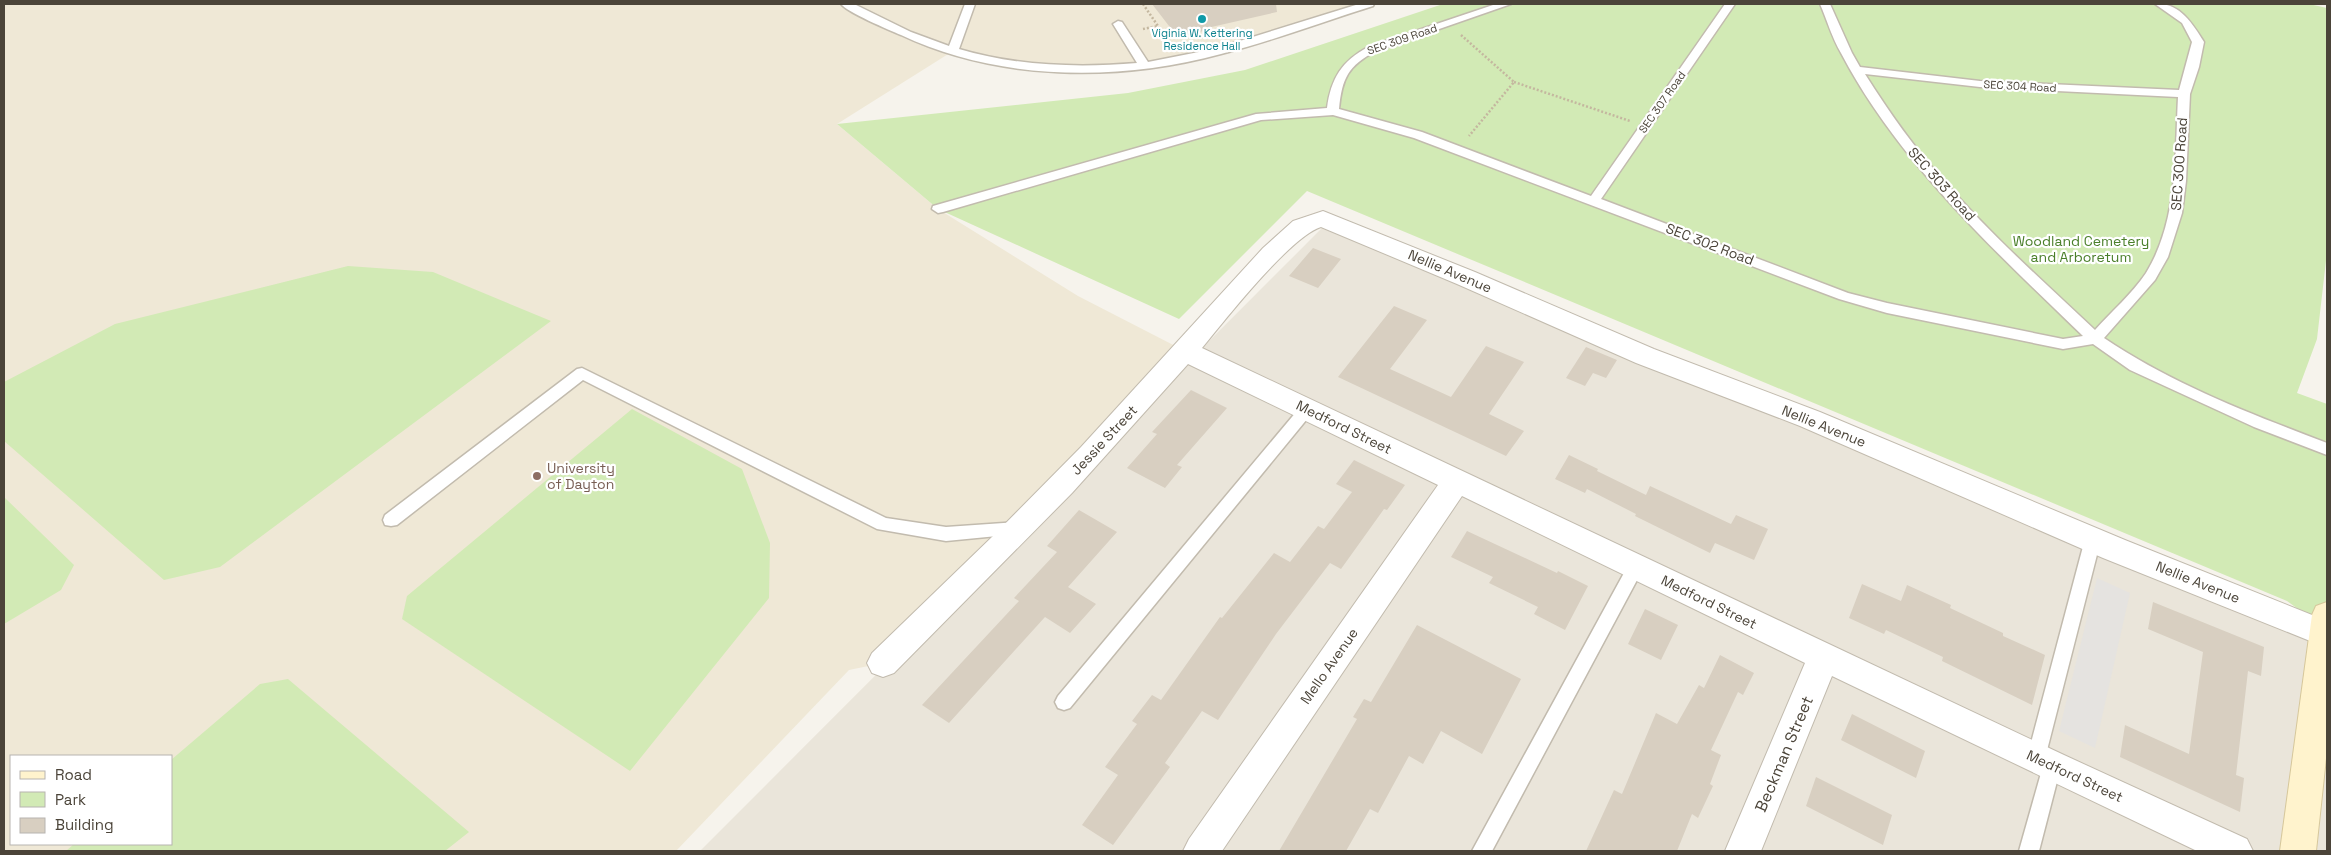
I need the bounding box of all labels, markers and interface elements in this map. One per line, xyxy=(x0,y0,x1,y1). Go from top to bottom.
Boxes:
marker: Viginia W. Kettering Residence Hall xyxy=(1196,13,1208,25)
street label: SEC 309 Road xyxy=(1365,20,1439,58)
place label: Viginia W. Kettering Residence Hall xyxy=(1152,26,1252,53)
street label: SEC 307 Road xyxy=(1636,68,1688,136)
street label: SEC 304 Road xyxy=(1983,77,2057,95)
street label: SEC 300 Road xyxy=(2167,117,2191,211)
street label: SEC 303 Road xyxy=(1904,143,1980,225)
street label: SEC 302 Road xyxy=(1663,219,1757,269)
park label: Woodland Cemetery and Arboretum xyxy=(2013,232,2149,266)
street label: Nellie Avenue xyxy=(1406,245,1494,297)
street label: Medford Street xyxy=(1293,396,1395,458)
street label: Jessie Street xyxy=(1067,401,1141,479)
street label: Nellie Avenue xyxy=(1779,401,1869,451)
place label: University of Dayton xyxy=(547,459,615,493)
marker: University of Dayton xyxy=(531,470,543,482)
street label: Nellie Avenue xyxy=(2153,557,2243,607)
street label: Medford Street xyxy=(1658,571,1760,633)
street label: Mello Avenue xyxy=(1296,624,1362,708)
street label: Beckman Street xyxy=(1750,693,1818,815)
street label: Medford Street xyxy=(2024,746,2126,806)
legend xyxy=(10,755,172,845)
text: Road xyxy=(55,765,92,784)
text: Park xyxy=(55,790,86,809)
text: Building xyxy=(55,815,114,834)

